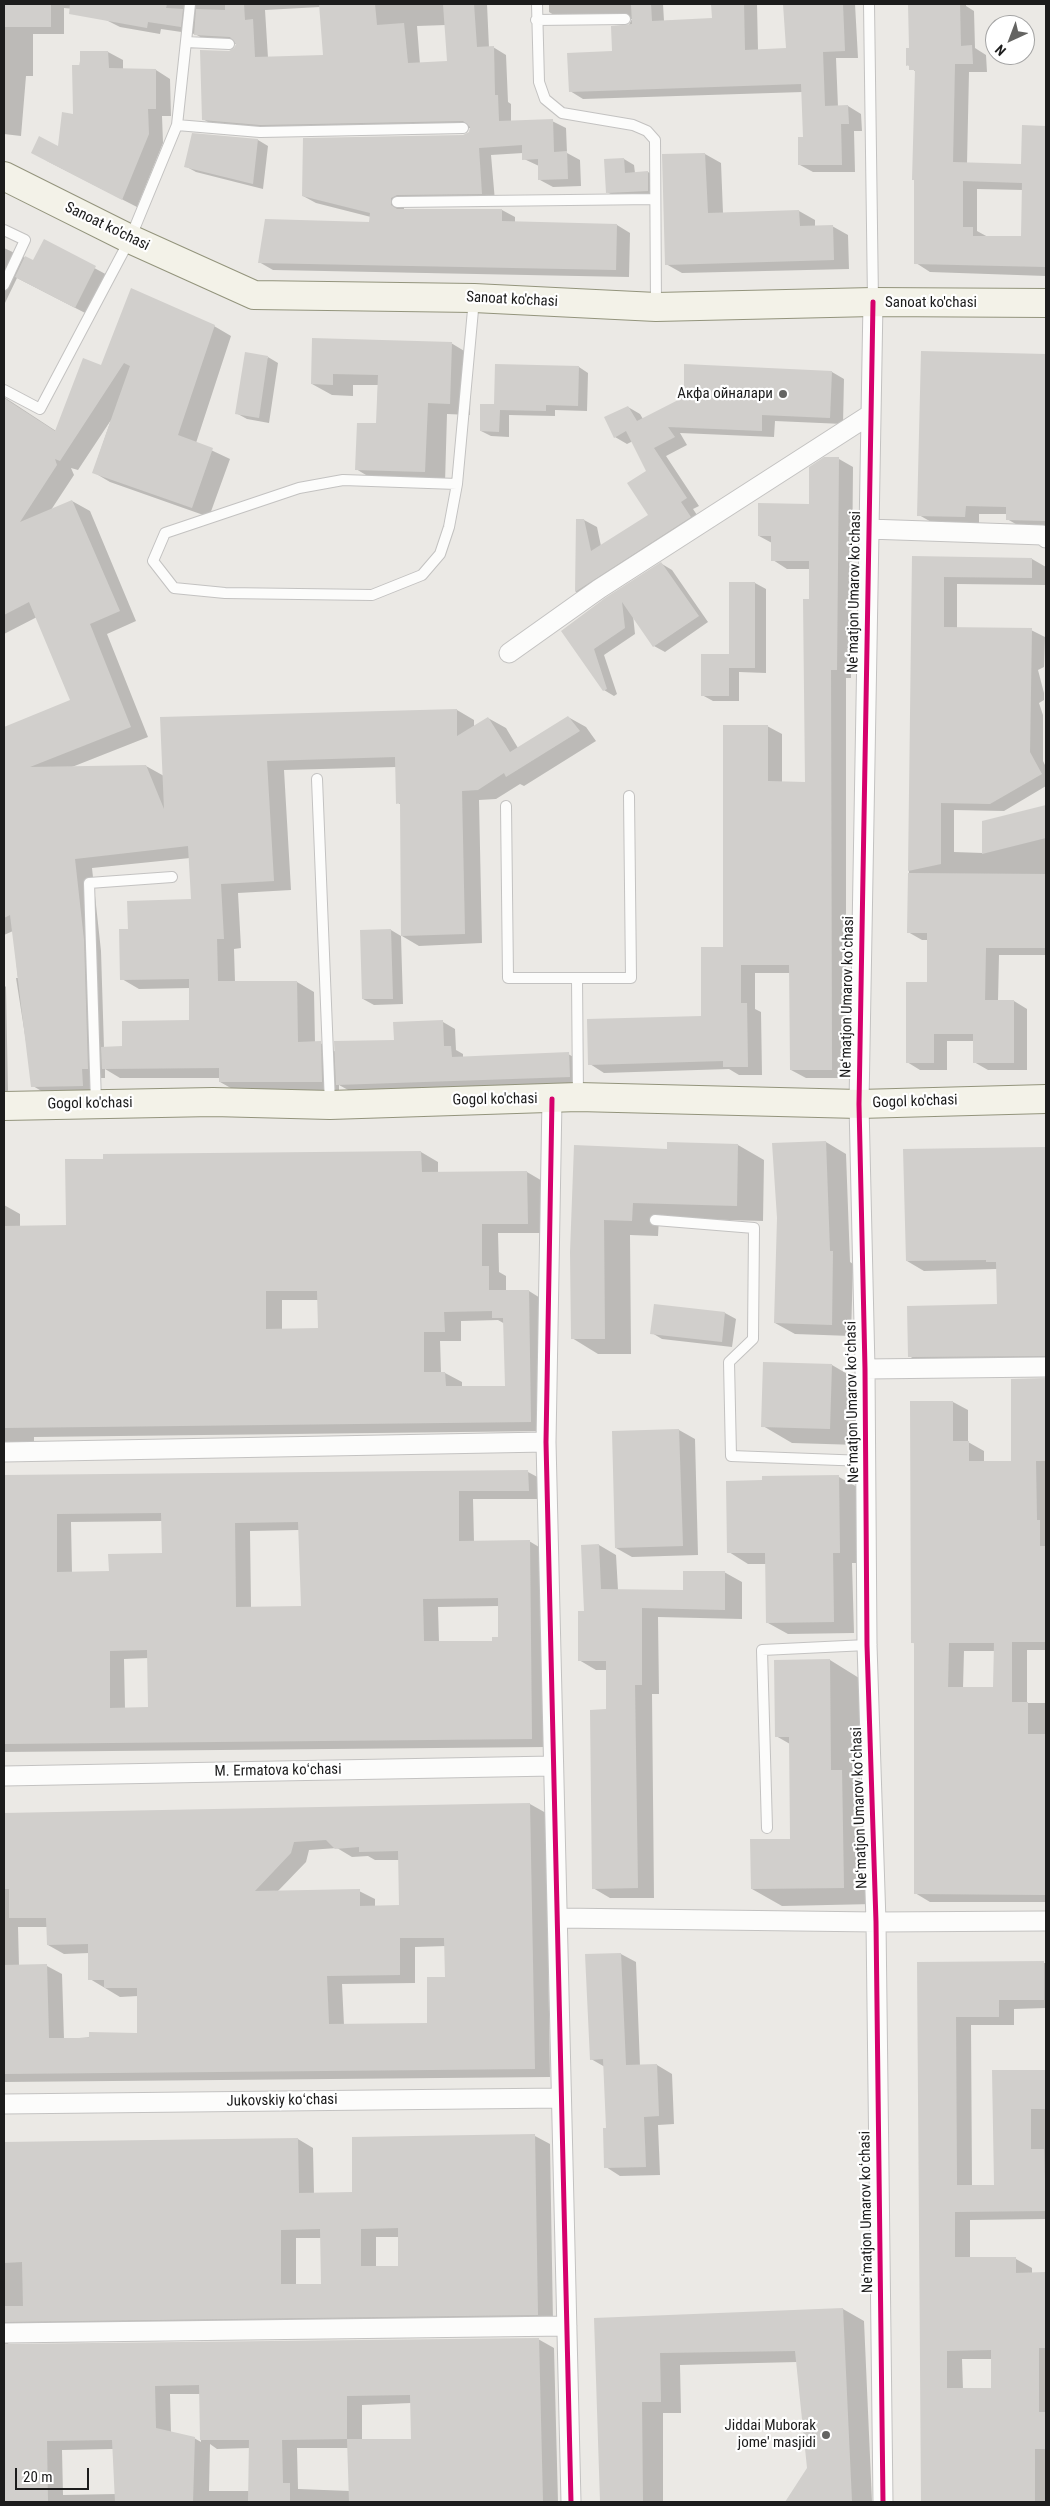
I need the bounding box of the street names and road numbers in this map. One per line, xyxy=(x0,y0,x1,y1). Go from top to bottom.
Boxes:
street label: Sanoat ko'chasi xyxy=(62,199,152,255)
street label: Sanoat ko'chasi xyxy=(466,289,558,311)
street label: Sanoat ko'chasi xyxy=(885,294,977,312)
street label: Neʻmatjon Umarov koʻchasi xyxy=(845,511,865,673)
street label: Neʻmatjon Umarov koʻchasi xyxy=(838,916,858,1078)
street label: Gogol ko'chasi xyxy=(452,1090,538,1110)
street label: Gogol ko'chasi xyxy=(872,1092,958,1112)
street label: Gogol ko'chasi xyxy=(47,1094,133,1114)
street label: Neʻmatjon Umarov koʻchasi xyxy=(843,1321,863,1483)
street label: Neʻmatjon Umarov koʻchasi xyxy=(848,1727,872,1889)
street label: M. Ermatova koʻchasi xyxy=(214,1761,342,1781)
street label: Jukovskiy koʻchasi xyxy=(226,2091,338,2111)
street label: Neʻmatjon Umarov koʻchasi xyxy=(857,2131,877,2293)

